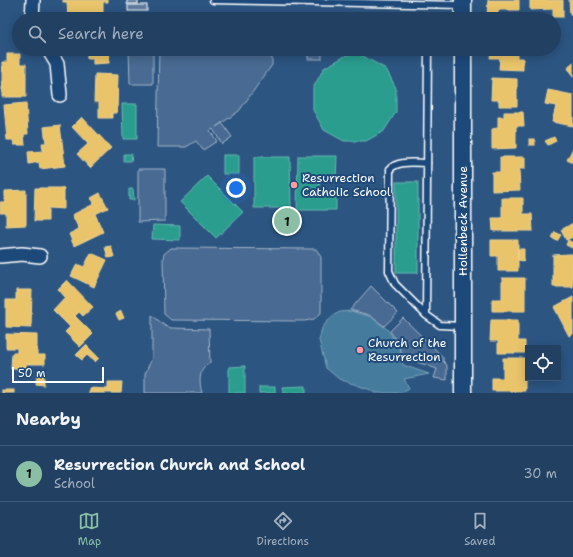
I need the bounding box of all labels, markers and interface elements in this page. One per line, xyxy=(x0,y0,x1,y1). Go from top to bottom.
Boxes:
search box xyxy=(12,12,561,56)
icon: search xyxy=(26,23,48,45)
text: Search here xyxy=(58,24,144,44)
street label: Hollenbeck Avenue xyxy=(455,166,471,276)
place label: Resurrection Catholic School xyxy=(302,170,391,200)
your location xyxy=(226,178,246,198)
marker: Resurrection Catholic School xyxy=(289,180,299,190)
pin: 1 xyxy=(274,206,300,236)
place label: Church of the Resurrection xyxy=(368,335,447,365)
marker: Church of the Resurrection xyxy=(355,345,365,355)
map controls xyxy=(525,345,561,381)
button: locate xyxy=(525,345,561,381)
scale bar xyxy=(12,365,104,384)
text: 50 m xyxy=(18,366,46,381)
text: Nearby xyxy=(16,408,81,430)
text: Resurrection Church and School xyxy=(54,455,305,475)
text: 1 xyxy=(26,465,32,482)
text: 30 m xyxy=(523,465,557,482)
text: School xyxy=(54,475,95,492)
tab: Map xyxy=(78,510,101,549)
tab: Directions xyxy=(256,510,309,549)
tab: Saved xyxy=(464,510,495,549)

